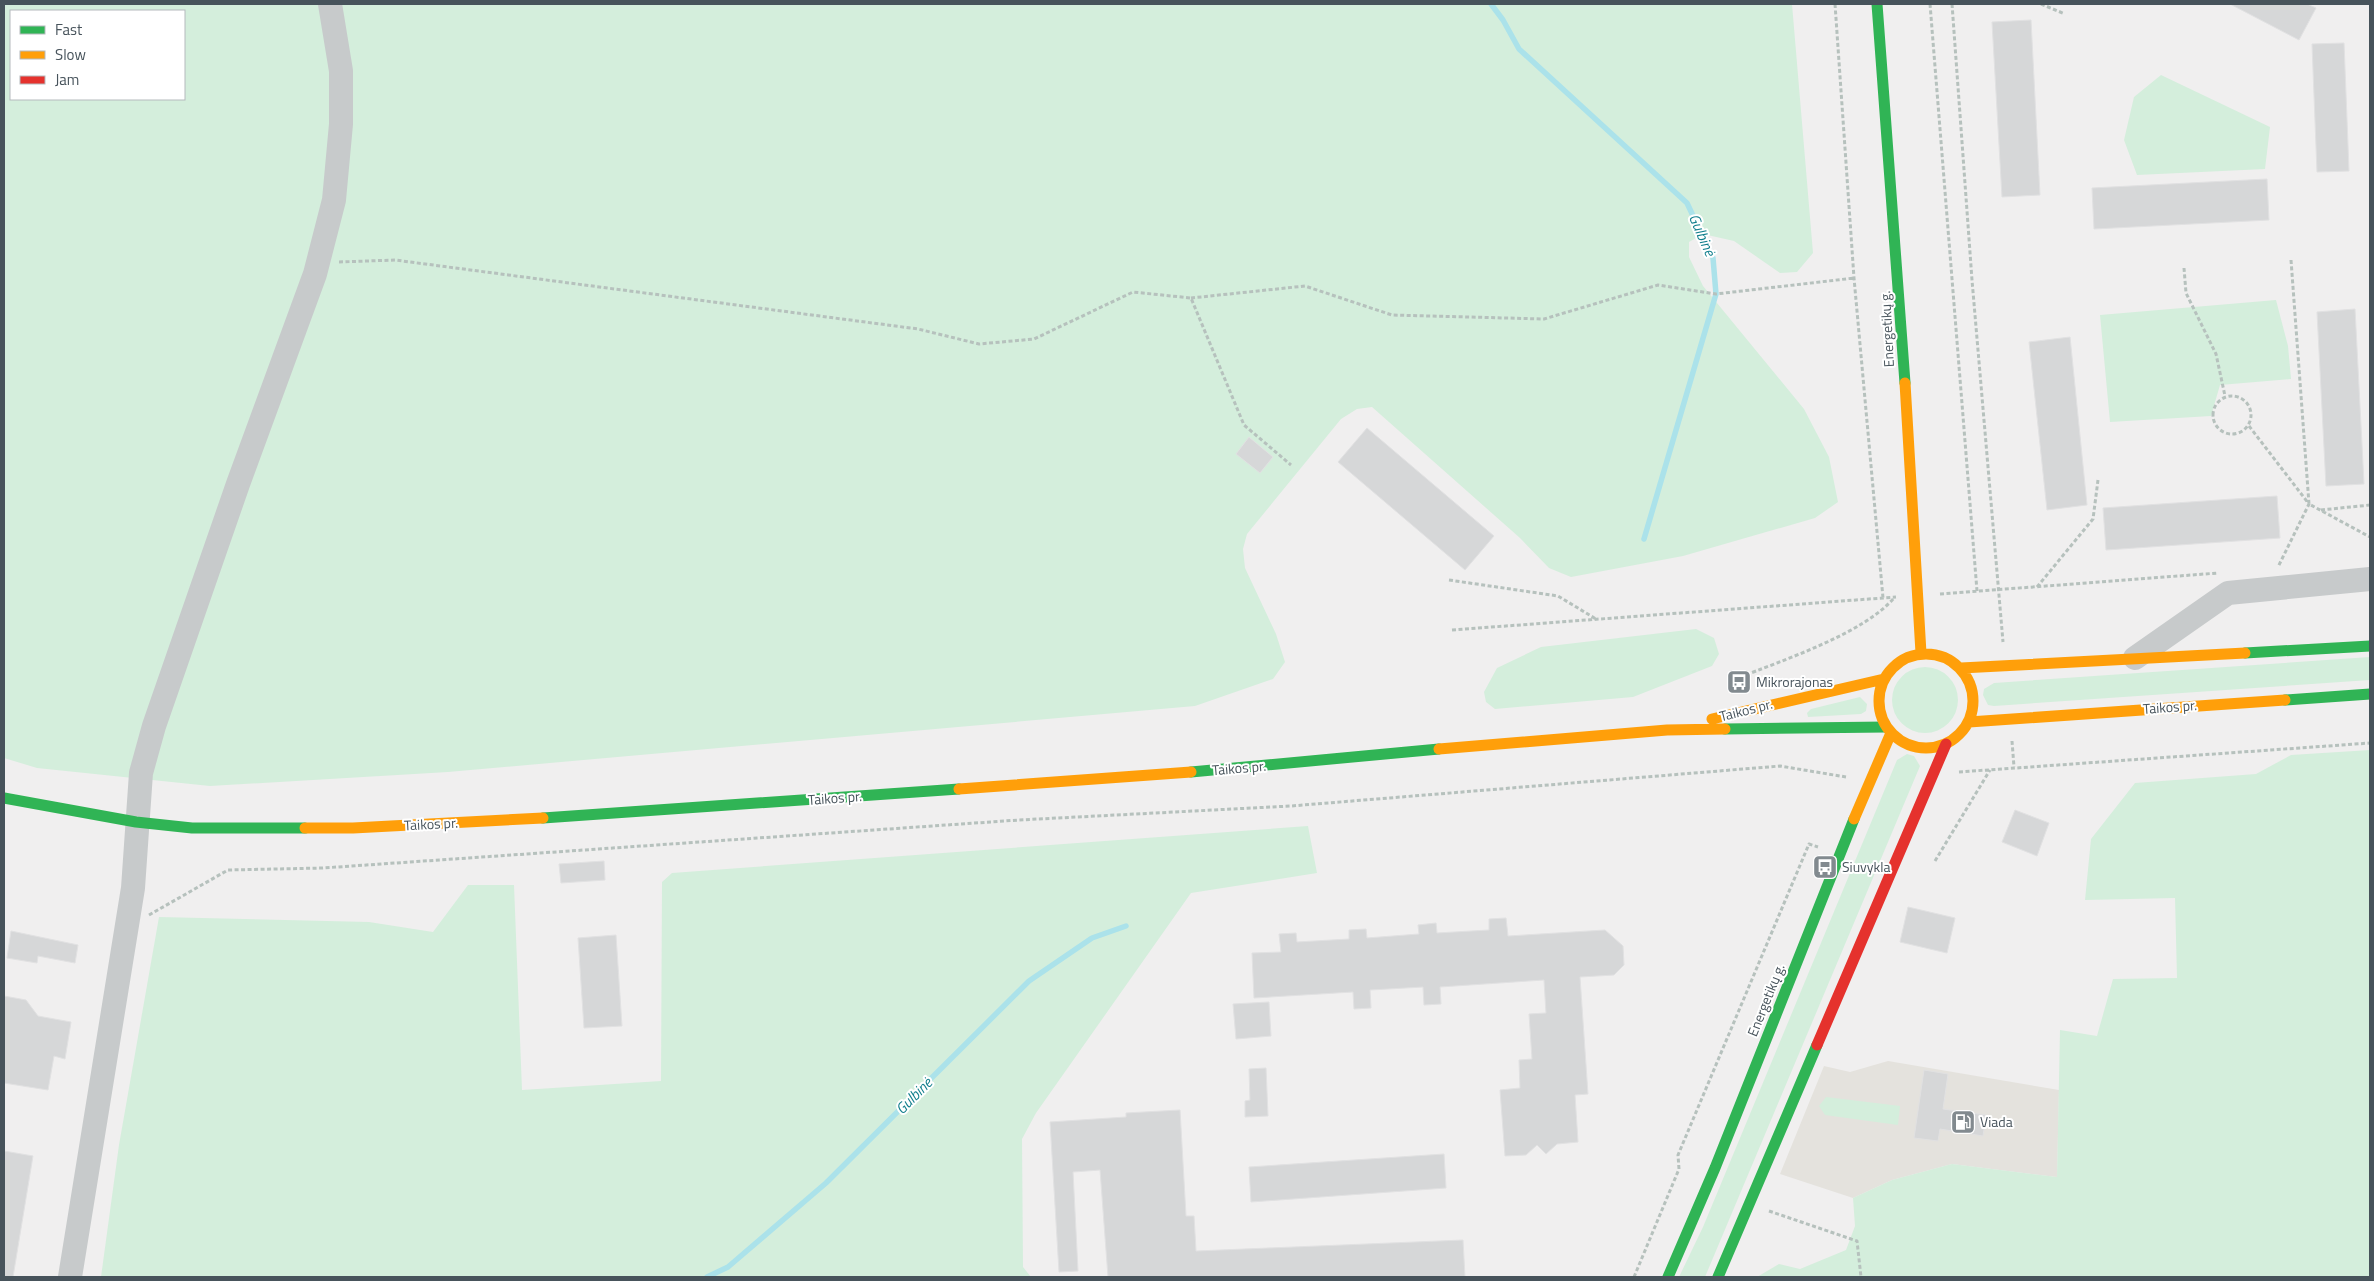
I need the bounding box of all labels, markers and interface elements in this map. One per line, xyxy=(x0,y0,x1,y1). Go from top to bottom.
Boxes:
legend xyxy=(10,10,185,100)
text: Fast xyxy=(55,18,83,41)
text: Slow xyxy=(55,43,86,66)
text: Jam xyxy=(55,68,79,91)
water label: Gulbinė xyxy=(1683,210,1722,261)
street label: Energetikų g. xyxy=(1874,290,1899,368)
bus stop icon: Mikrorajonas xyxy=(1726,669,1752,695)
place label: Mikrorajonas xyxy=(1756,671,1833,692)
street label: Taikos pr. xyxy=(1717,693,1775,726)
street label: Taikos pr. xyxy=(2142,694,2198,719)
street label: Taikos pr. xyxy=(1211,755,1267,780)
street label: Taikos pr. xyxy=(807,785,863,810)
street label: Taikos pr. xyxy=(403,812,459,835)
bus stop icon: Siuvykla xyxy=(1812,854,1838,880)
place label: Siuvykla xyxy=(1842,856,1891,877)
street label: Energetikų g. xyxy=(1741,960,1790,1039)
water label: Gulbinė xyxy=(890,1071,938,1119)
fuel station icon: Viada xyxy=(1950,1109,1976,1135)
place label: Viada xyxy=(1980,1111,2013,1132)

